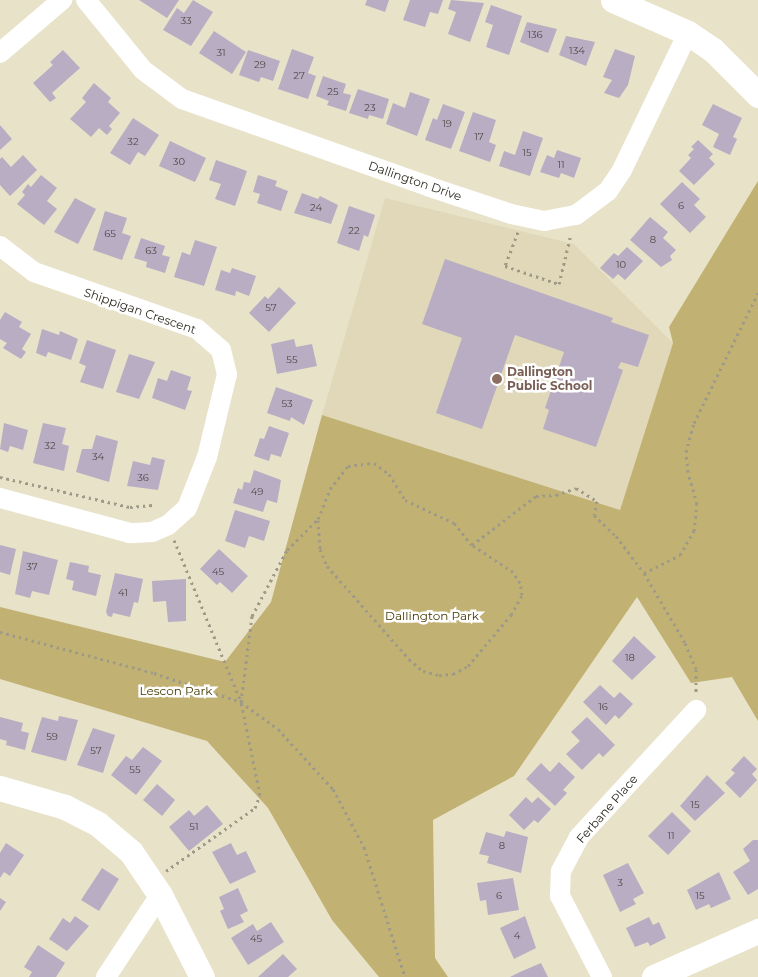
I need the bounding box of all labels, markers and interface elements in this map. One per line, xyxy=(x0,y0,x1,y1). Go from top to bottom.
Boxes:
house number: 33 xyxy=(180,15,192,27)
house number: 136 xyxy=(527,29,543,41)
house number: 134 xyxy=(569,45,585,57)
house number: 31 xyxy=(216,47,226,59)
house number: 29 xyxy=(254,59,266,71)
house number: 27 xyxy=(293,70,305,82)
house number: 25 xyxy=(327,86,339,98)
house number: 23 xyxy=(364,102,376,114)
house number: 19 xyxy=(442,118,452,130)
house number: 17 xyxy=(474,131,484,143)
house number: 32 xyxy=(127,136,139,148)
house number: 15 xyxy=(522,147,532,159)
house number: 30 xyxy=(173,156,185,168)
street label: Dallington Drive xyxy=(366,158,464,204)
house number: 11 xyxy=(557,159,565,171)
house number: 6 xyxy=(678,200,684,212)
house number: 24 xyxy=(310,202,322,214)
house number: 22 xyxy=(348,225,360,237)
house number: 65 xyxy=(104,228,116,240)
house number: 8 xyxy=(650,234,656,246)
house number: 63 xyxy=(145,245,157,257)
house number: 10 xyxy=(616,259,626,271)
street label: Shippigan Crescent xyxy=(82,285,198,337)
house number: 57 xyxy=(265,302,277,314)
house number: 55 xyxy=(286,354,298,366)
place label: Dallington Public School xyxy=(507,365,592,393)
marker: Dallington Public School xyxy=(491,373,503,385)
house number: 53 xyxy=(281,398,293,410)
house number: 32 xyxy=(44,440,56,452)
house number: 34 xyxy=(92,451,104,463)
house number: 36 xyxy=(137,472,149,484)
house number: 49 xyxy=(251,486,263,498)
house number: 37 xyxy=(26,561,38,573)
house number: 45 xyxy=(212,566,224,578)
house number: 41 xyxy=(118,587,128,599)
park label: Dallington Park xyxy=(385,609,479,623)
house number: 18 xyxy=(625,652,635,664)
park label: Lescon Park xyxy=(140,684,212,698)
house number: 16 xyxy=(598,701,608,713)
house number: 59 xyxy=(46,731,58,743)
house number: 57 xyxy=(90,745,102,757)
house number: 55 xyxy=(129,764,141,776)
street label: Ferbane Place xyxy=(573,772,641,846)
house number: 15 xyxy=(690,799,700,811)
house number: 51 xyxy=(189,821,199,833)
house number: 11 xyxy=(667,830,675,842)
house number: 8 xyxy=(499,840,505,852)
house number: 3 xyxy=(617,877,623,889)
house number: 6 xyxy=(496,890,502,902)
house number: 15 xyxy=(695,890,705,902)
house number: 4 xyxy=(514,930,520,942)
house number: 45 xyxy=(250,933,262,945)

